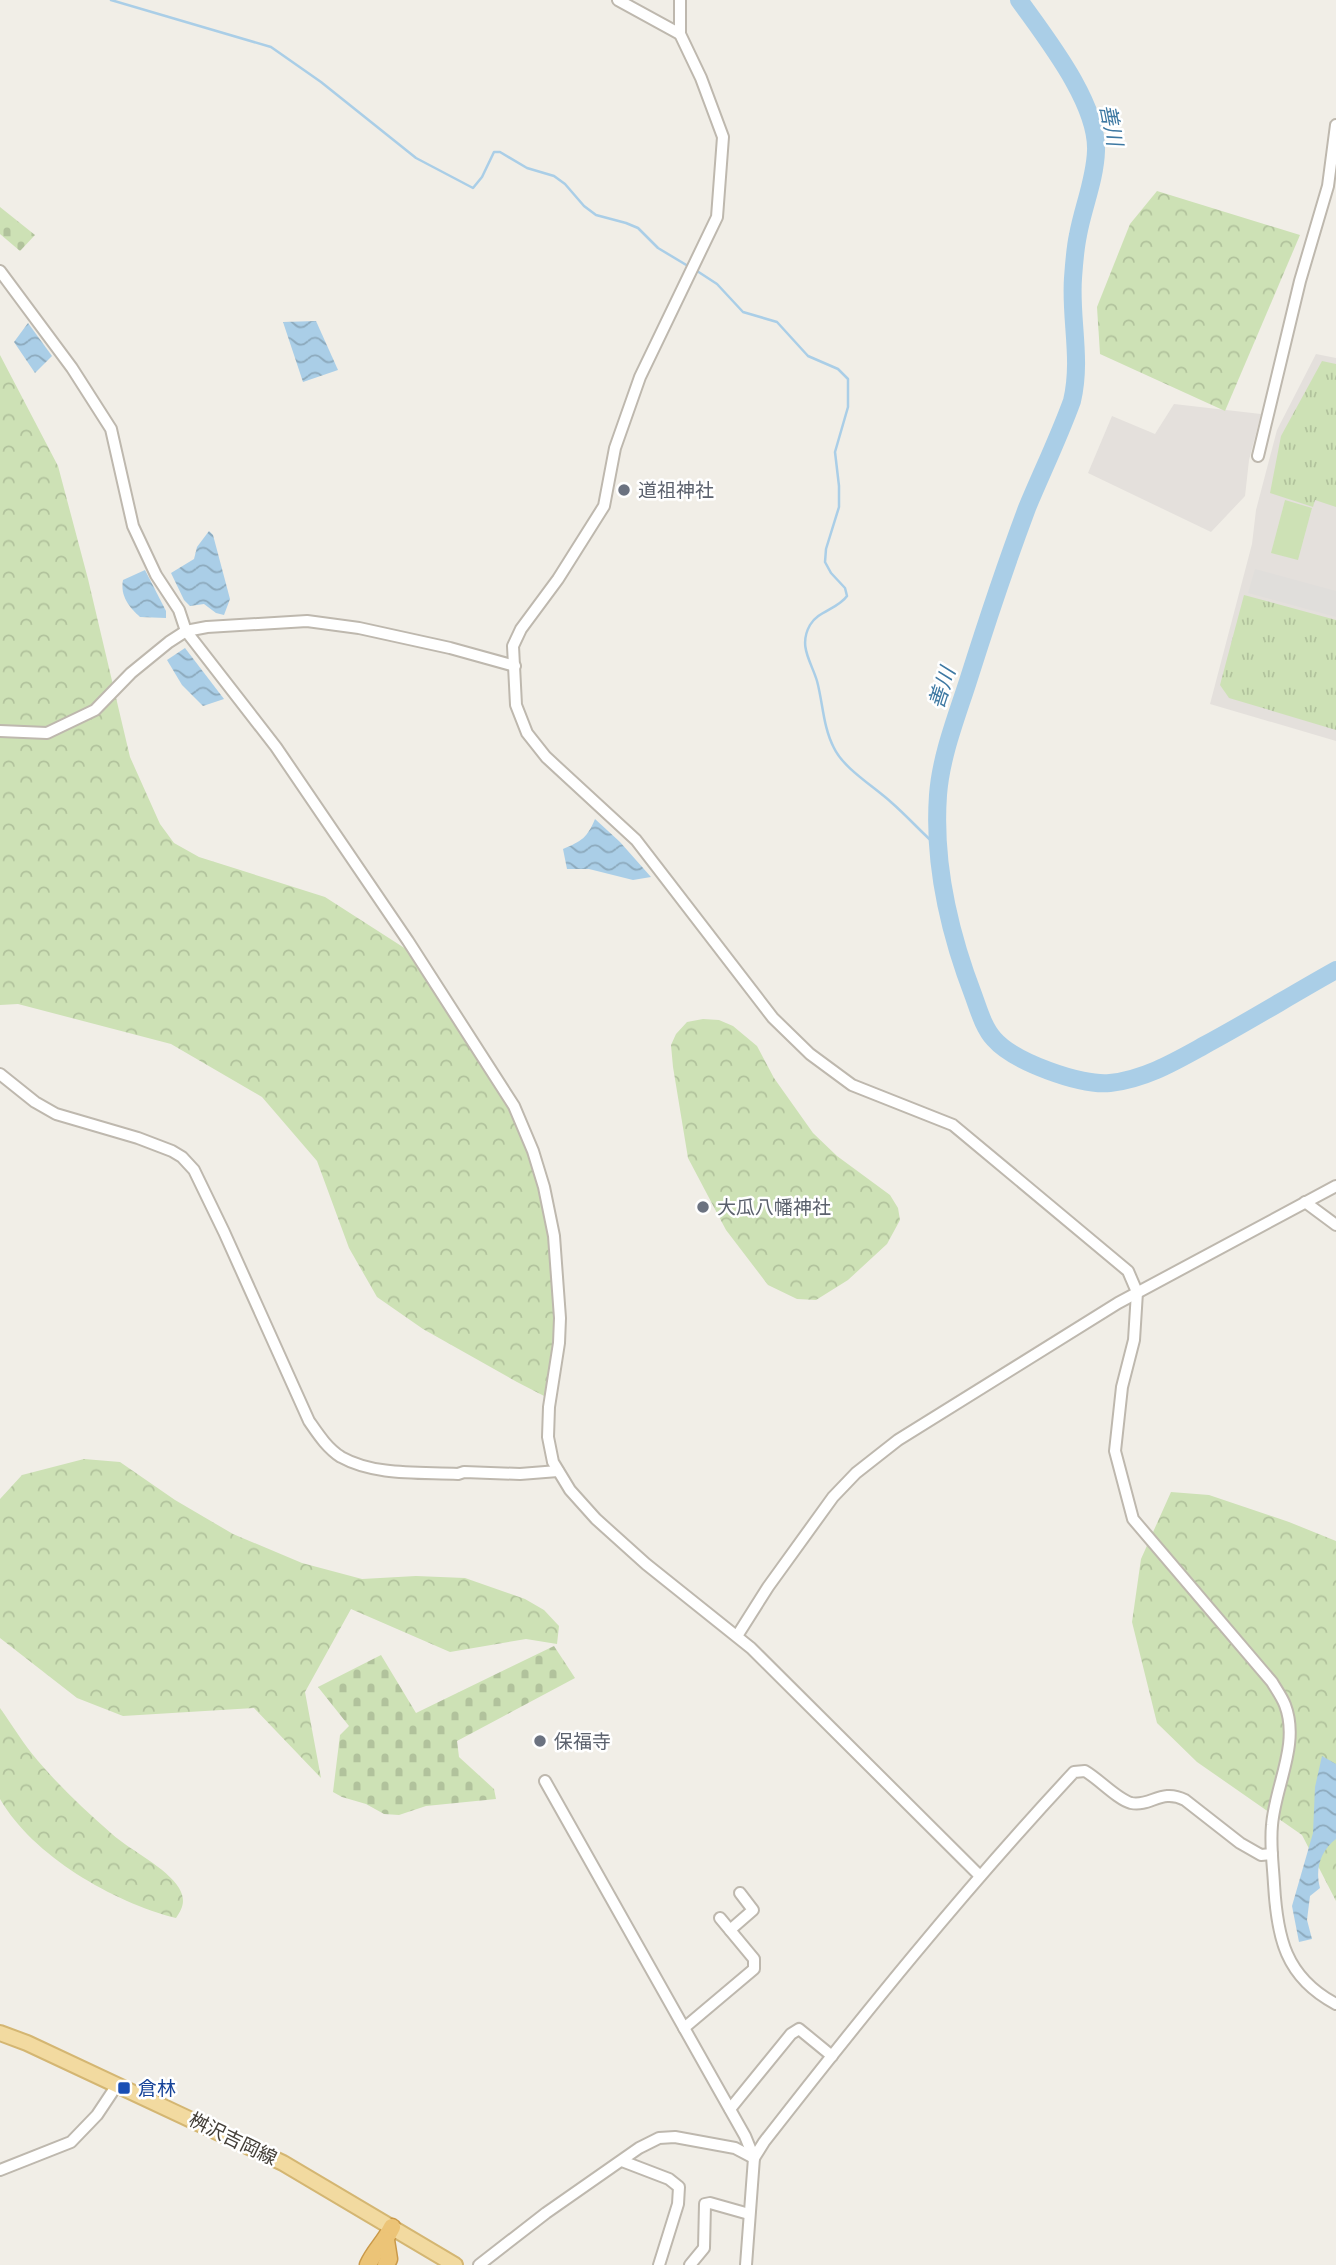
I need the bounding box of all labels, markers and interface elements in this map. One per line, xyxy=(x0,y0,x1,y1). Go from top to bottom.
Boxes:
water label: 善川 xyxy=(1095,102,1127,150)
place label: 道祖神社 xyxy=(638,479,714,502)
marker: 道祖神社 xyxy=(616,482,632,498)
water label: 善川 xyxy=(924,662,961,712)
place label: 大瓜八幡神社 xyxy=(717,1196,831,1219)
marker: 大瓜八幡神社 xyxy=(695,1199,711,1215)
place label: 保福寺 xyxy=(554,1730,611,1753)
marker: 保福寺 xyxy=(532,1733,548,1749)
place label: 倉林 xyxy=(138,2077,176,2100)
marker: 倉林 xyxy=(116,2080,132,2096)
street label: 桝沢吉岡線 xyxy=(185,2108,281,2170)

